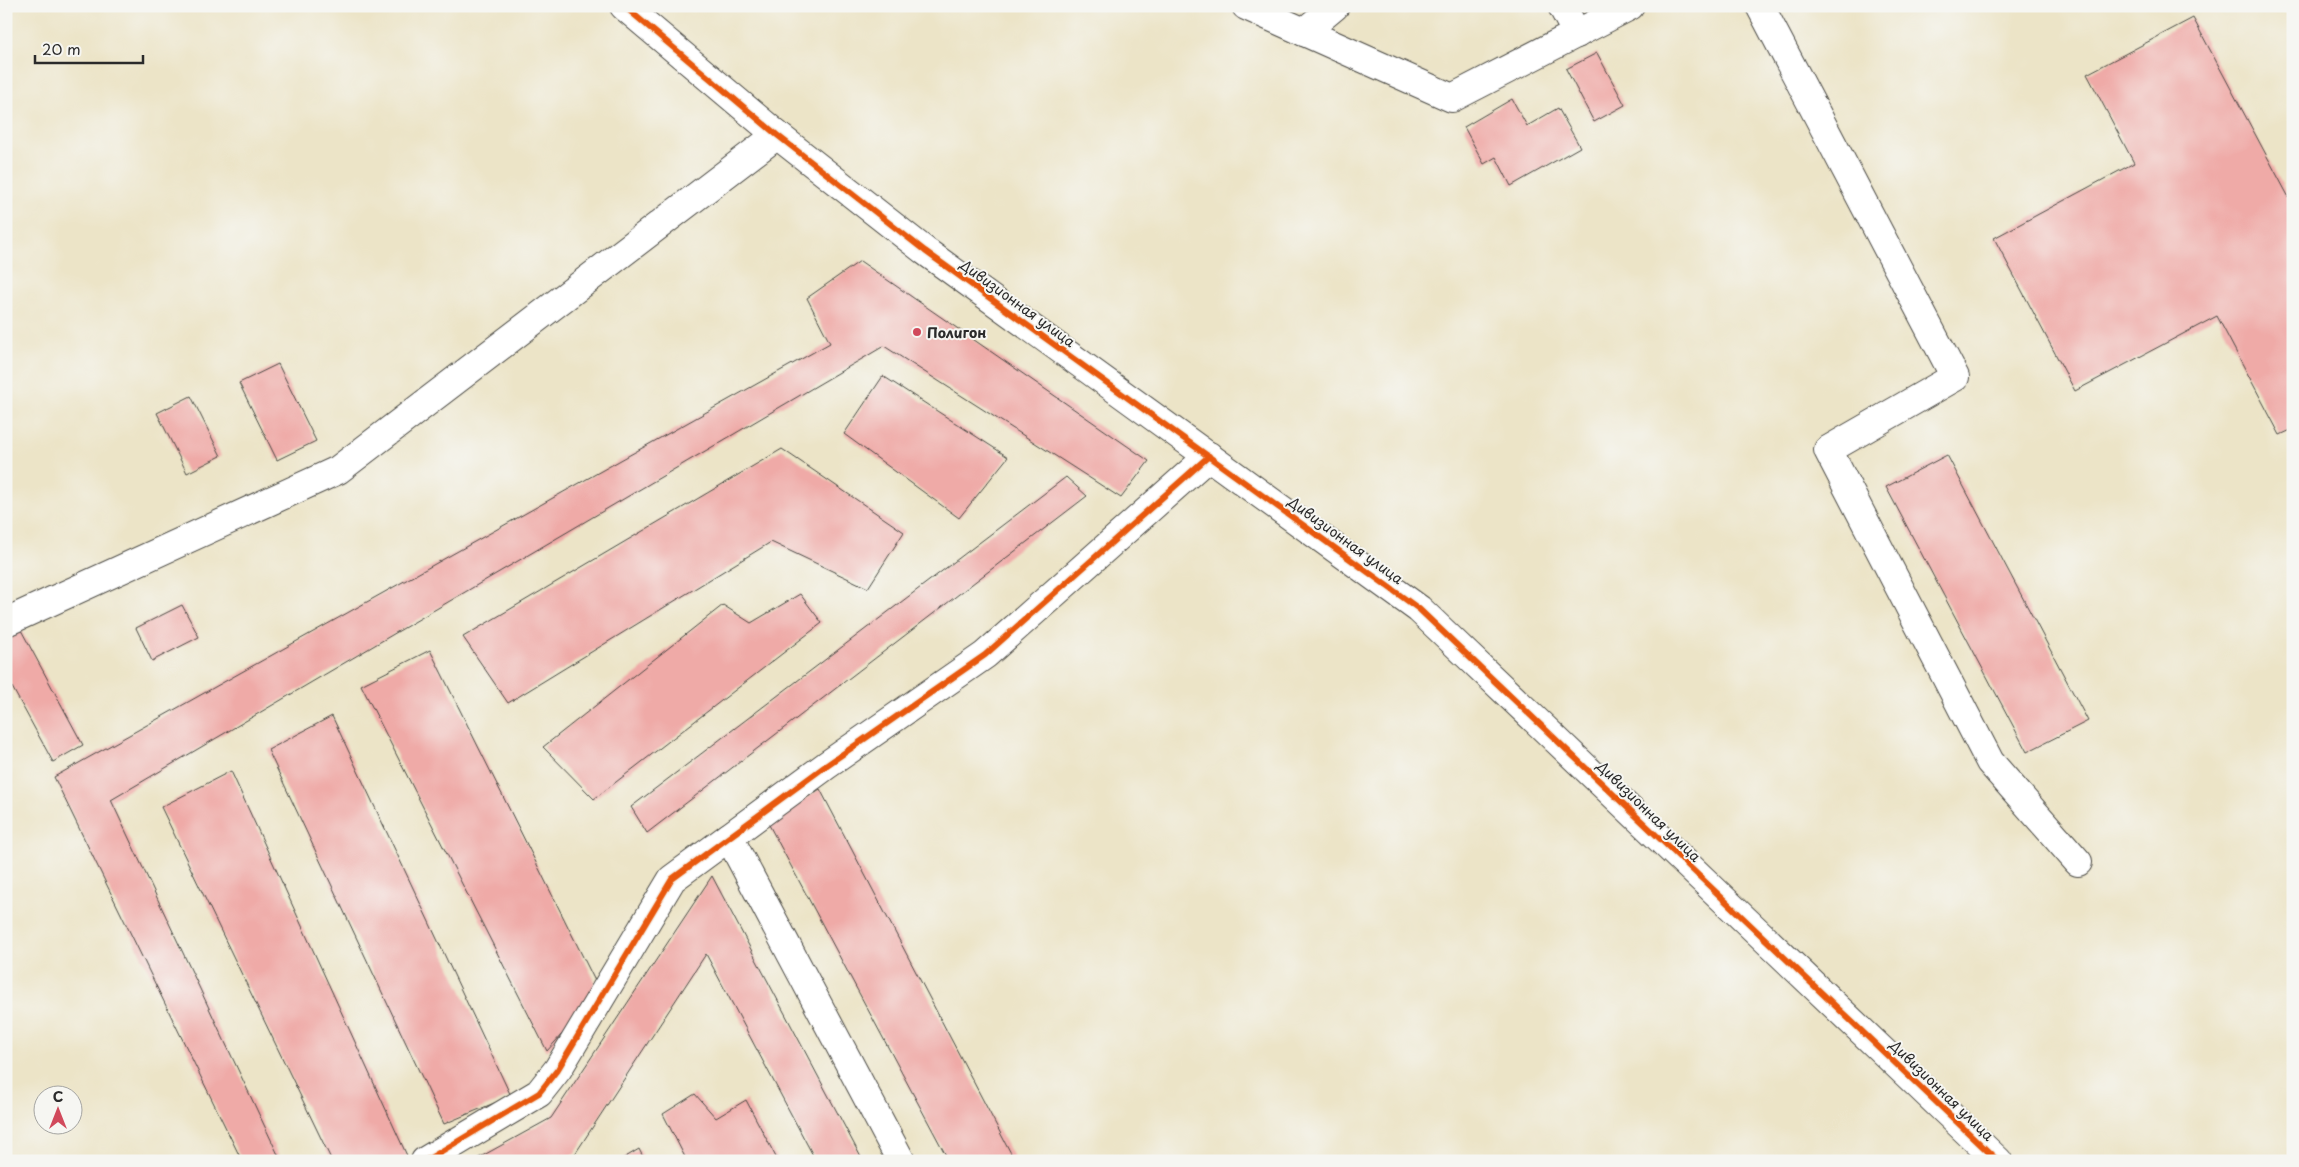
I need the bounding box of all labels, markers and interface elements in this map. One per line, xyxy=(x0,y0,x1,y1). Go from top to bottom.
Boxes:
scale bar xyxy=(35,32,142,64)
text: 20 m xyxy=(42,37,81,60)
street label: Дивизионная улица xyxy=(955,253,1080,352)
place label: Полигон xyxy=(927,322,986,343)
marker: Полигон xyxy=(911,326,923,338)
street label: Дивизионная улица xyxy=(1283,490,1408,589)
street label: Дивизионная улица xyxy=(1591,755,1706,866)
street label: Дивизионная улица xyxy=(1884,1034,1999,1145)
north arrow xyxy=(32,1084,82,1134)
text: С xyxy=(53,1086,63,1107)

